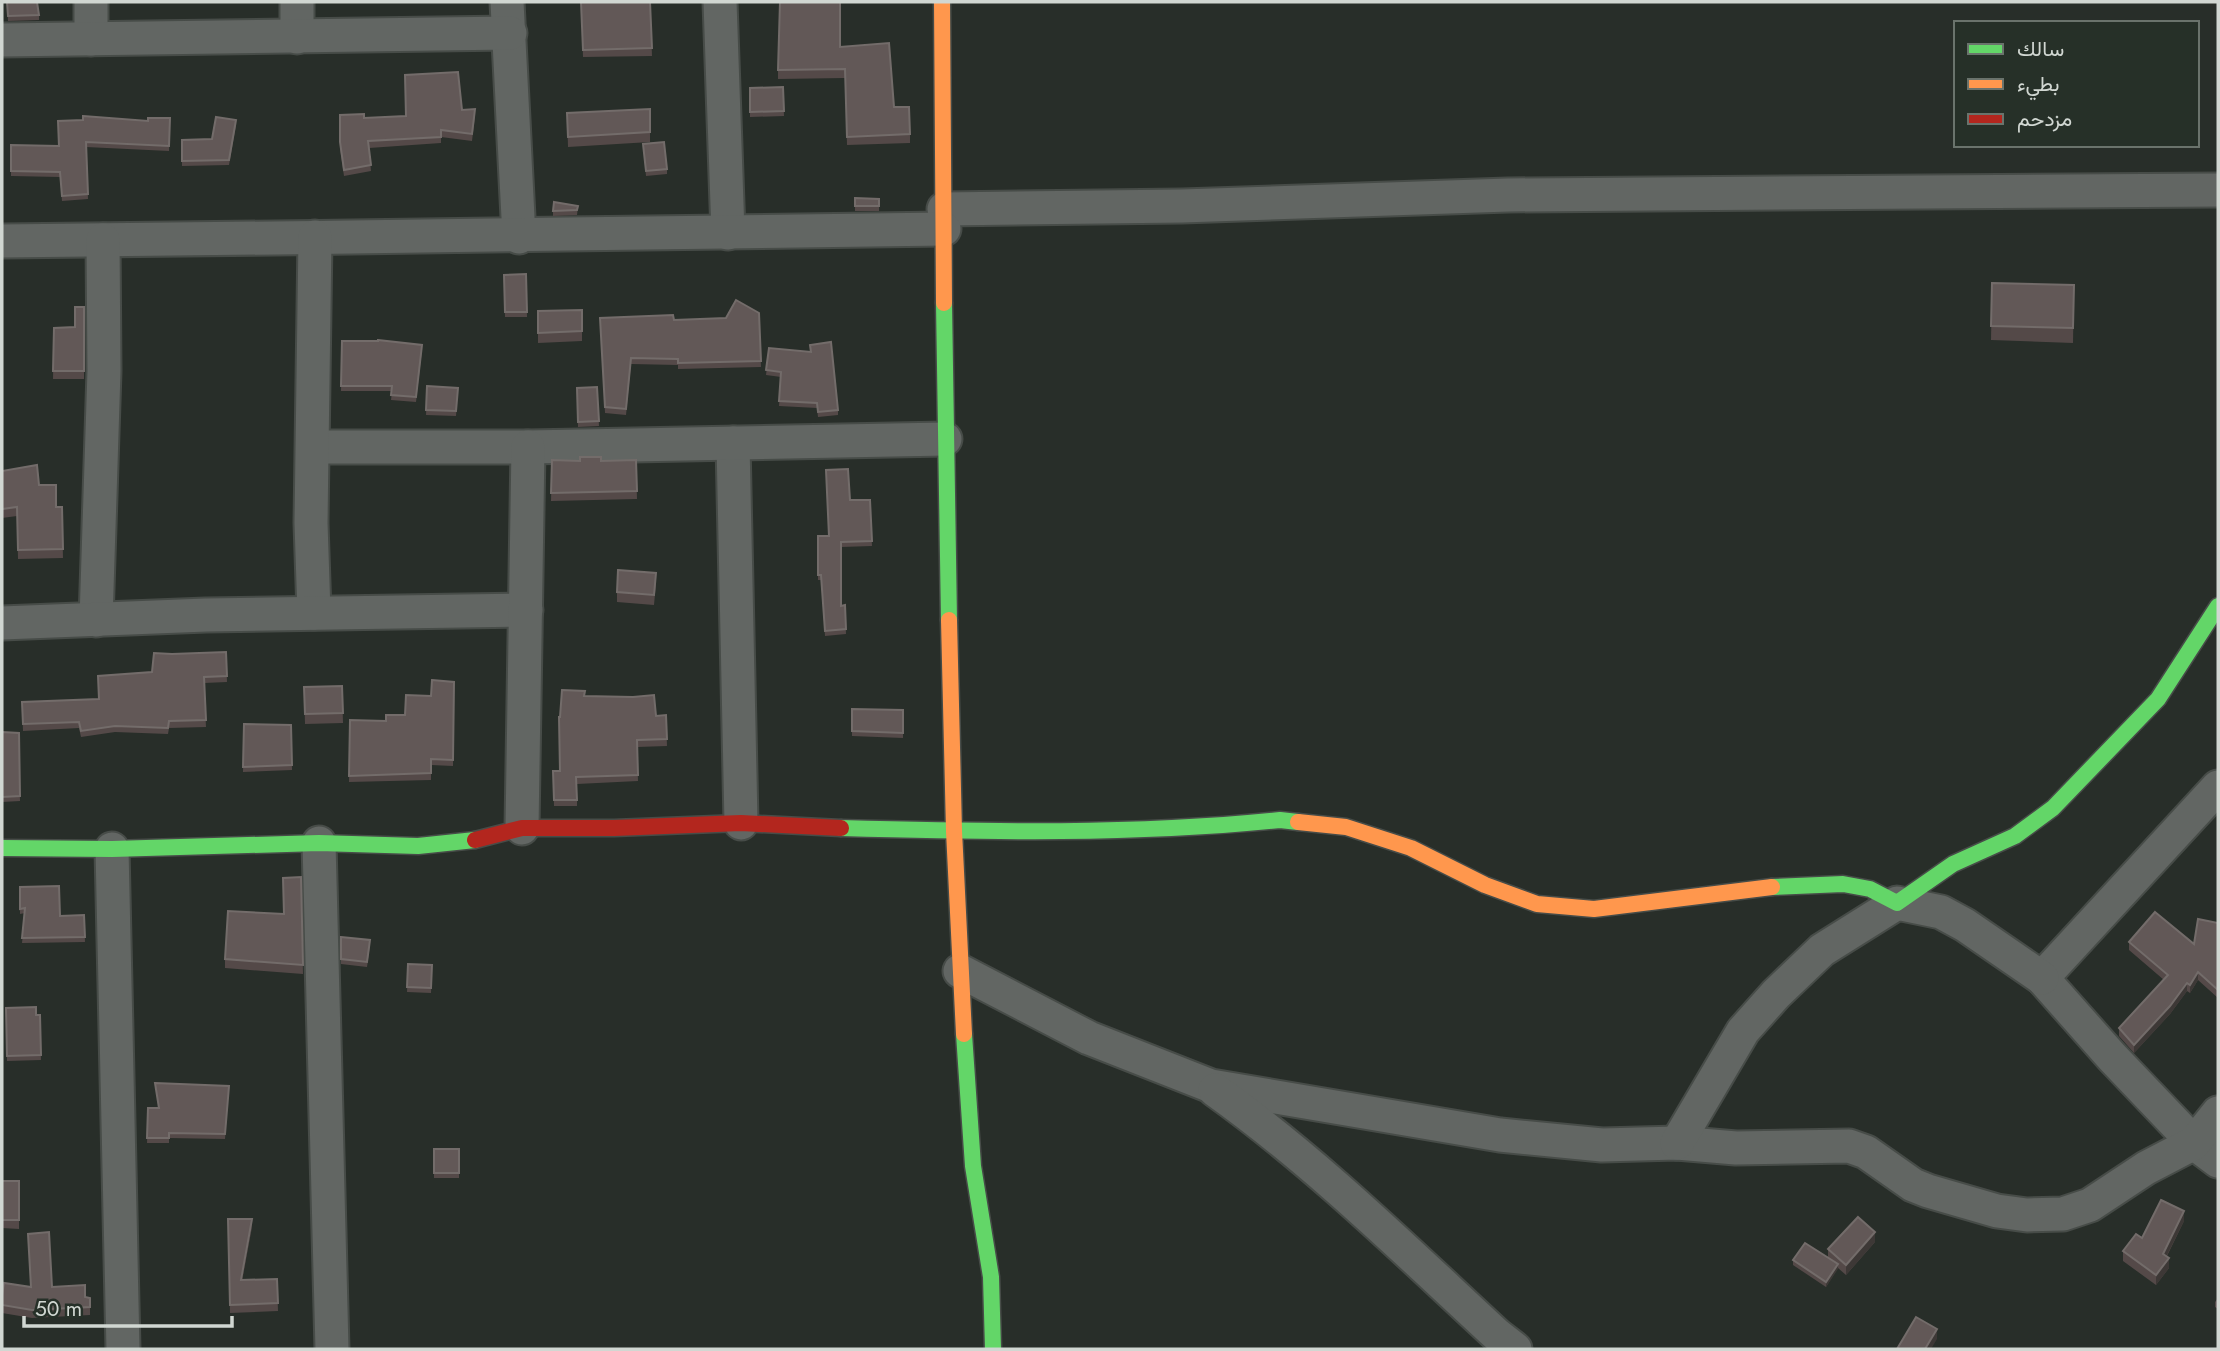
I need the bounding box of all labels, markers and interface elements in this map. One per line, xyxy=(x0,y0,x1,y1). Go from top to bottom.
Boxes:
legend xyxy=(1954,21,2199,147)
text: سالك xyxy=(2017,34,2064,64)
text: بطيء xyxy=(2017,69,2060,101)
text: مزدحم xyxy=(2017,104,2072,134)
scale bar xyxy=(24,1284,233,1328)
text: 50 m xyxy=(35,1294,82,1324)

